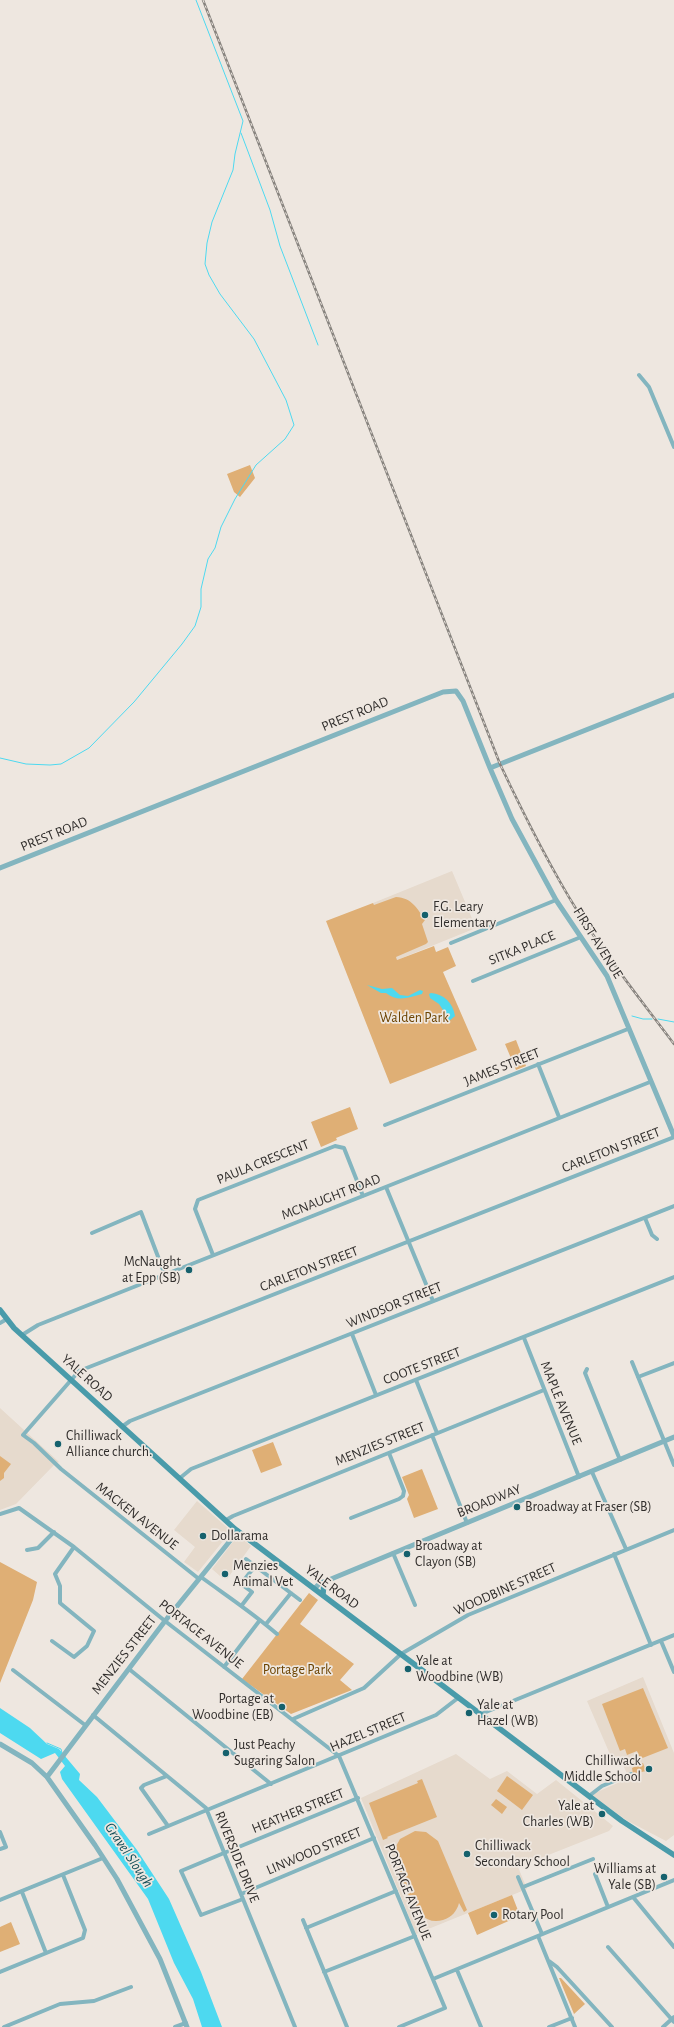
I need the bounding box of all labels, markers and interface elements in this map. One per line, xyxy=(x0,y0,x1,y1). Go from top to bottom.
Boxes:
street label: PREST ROAD xyxy=(319,693,391,735)
street label: PREST ROAD xyxy=(18,813,90,855)
place label: F.G. Leary Elementary xyxy=(433,899,496,932)
street label: FIRST AVENUE xyxy=(570,904,626,982)
marker: F.G. Leary Elementary xyxy=(420,910,430,920)
street label: SITKA PLACE xyxy=(486,927,558,969)
park label: Walden Park xyxy=(379,1010,449,1026)
street label: JAMES STREET xyxy=(462,1044,542,1090)
street label: CARLETON STREET xyxy=(559,1123,663,1177)
street label: PAULA CRESCENT xyxy=(214,1136,312,1188)
street label: MCNAUGHT ROAD xyxy=(279,1170,383,1224)
street label: CARLETON STREET xyxy=(257,1242,361,1296)
place label: McNaught at Epp (SB) xyxy=(122,1254,181,1286)
marker: McNaught at Epp (SB) xyxy=(184,1265,194,1275)
street label: WINDSOR STREET xyxy=(344,1278,444,1332)
street label: COOTE STREET xyxy=(381,1344,463,1388)
street label: YALE ROAD xyxy=(58,1351,116,1405)
street label: MAPLE AVENUE xyxy=(537,1359,585,1447)
street label: MENZIES STREET xyxy=(333,1418,427,1470)
place label: Chilliwack Alliance church. xyxy=(66,1428,152,1460)
marker: Chilliwack Alliance church. xyxy=(53,1439,63,1449)
street label: MACKEN AVENUE xyxy=(92,1479,182,1553)
street label: BROADWAY xyxy=(454,1481,524,1521)
place label: Broadway at Fraser (SB) xyxy=(525,1499,652,1515)
marker: Broadway at Fraser (SB) xyxy=(512,1502,522,1512)
place label: Dollarama xyxy=(211,1528,269,1544)
marker: Dollarama xyxy=(198,1531,208,1541)
place label: Broadway at Clayon (SB) xyxy=(415,1538,482,1570)
marker: Broadway at Clayon (SB) xyxy=(402,1549,412,1559)
place label: Menzies Animal Vet xyxy=(233,1558,293,1590)
street label: WOODBINE STREET xyxy=(451,1559,559,1619)
street label: YALE ROAD xyxy=(302,1561,362,1613)
marker: Menzies Animal Vet xyxy=(220,1569,230,1579)
street label: PORTAGE AVENUE xyxy=(155,1596,247,1672)
street label: MENZIES STREET xyxy=(88,1612,160,1698)
place label: Yale at Woodbine (WB) xyxy=(416,1653,504,1686)
park label: Portage Park xyxy=(263,1662,331,1678)
marker: Yale at Woodbine (WB) xyxy=(403,1664,413,1674)
place label: Portage at Woodbine (EB) xyxy=(192,1691,274,1724)
place label: Yale at Hazel (WB) xyxy=(477,1697,539,1730)
marker: Portage at Woodbine (EB) xyxy=(277,1702,287,1712)
street label: HAZEL STREET xyxy=(327,1708,409,1756)
marker: Yale at Hazel (WB) xyxy=(464,1708,474,1718)
place label: Just Peachy Sugaring Salon xyxy=(234,1737,315,1770)
marker: Just Peachy Sugaring Salon xyxy=(221,1748,231,1758)
place label: Chilliwack Middle School xyxy=(564,1753,641,1786)
marker: Chilliwack Middle School xyxy=(644,1764,654,1774)
street label: HEATHER STREET xyxy=(249,1785,347,1837)
place label: Yale at Charles (WB) xyxy=(523,1798,594,1830)
street label: RIVERSIDE DRIVE xyxy=(211,1809,263,1905)
marker: Yale at Charles (WB) xyxy=(597,1809,607,1819)
water label: Gravel Slough xyxy=(101,1819,157,1891)
street label: LINWOOD STREET xyxy=(264,1823,364,1879)
place label: Chilliwack Secondary School xyxy=(475,1838,570,1870)
street label: PORTAGE AVENUE xyxy=(381,1841,435,1943)
marker: Chilliwack Secondary School xyxy=(462,1849,472,1859)
place label: Williams at Yale (SB) xyxy=(594,1861,656,1894)
marker: Williams at Yale (SB) xyxy=(659,1872,669,1882)
place label: Rotary Pool xyxy=(502,1907,564,1923)
marker: Rotary Pool xyxy=(489,1910,499,1920)

